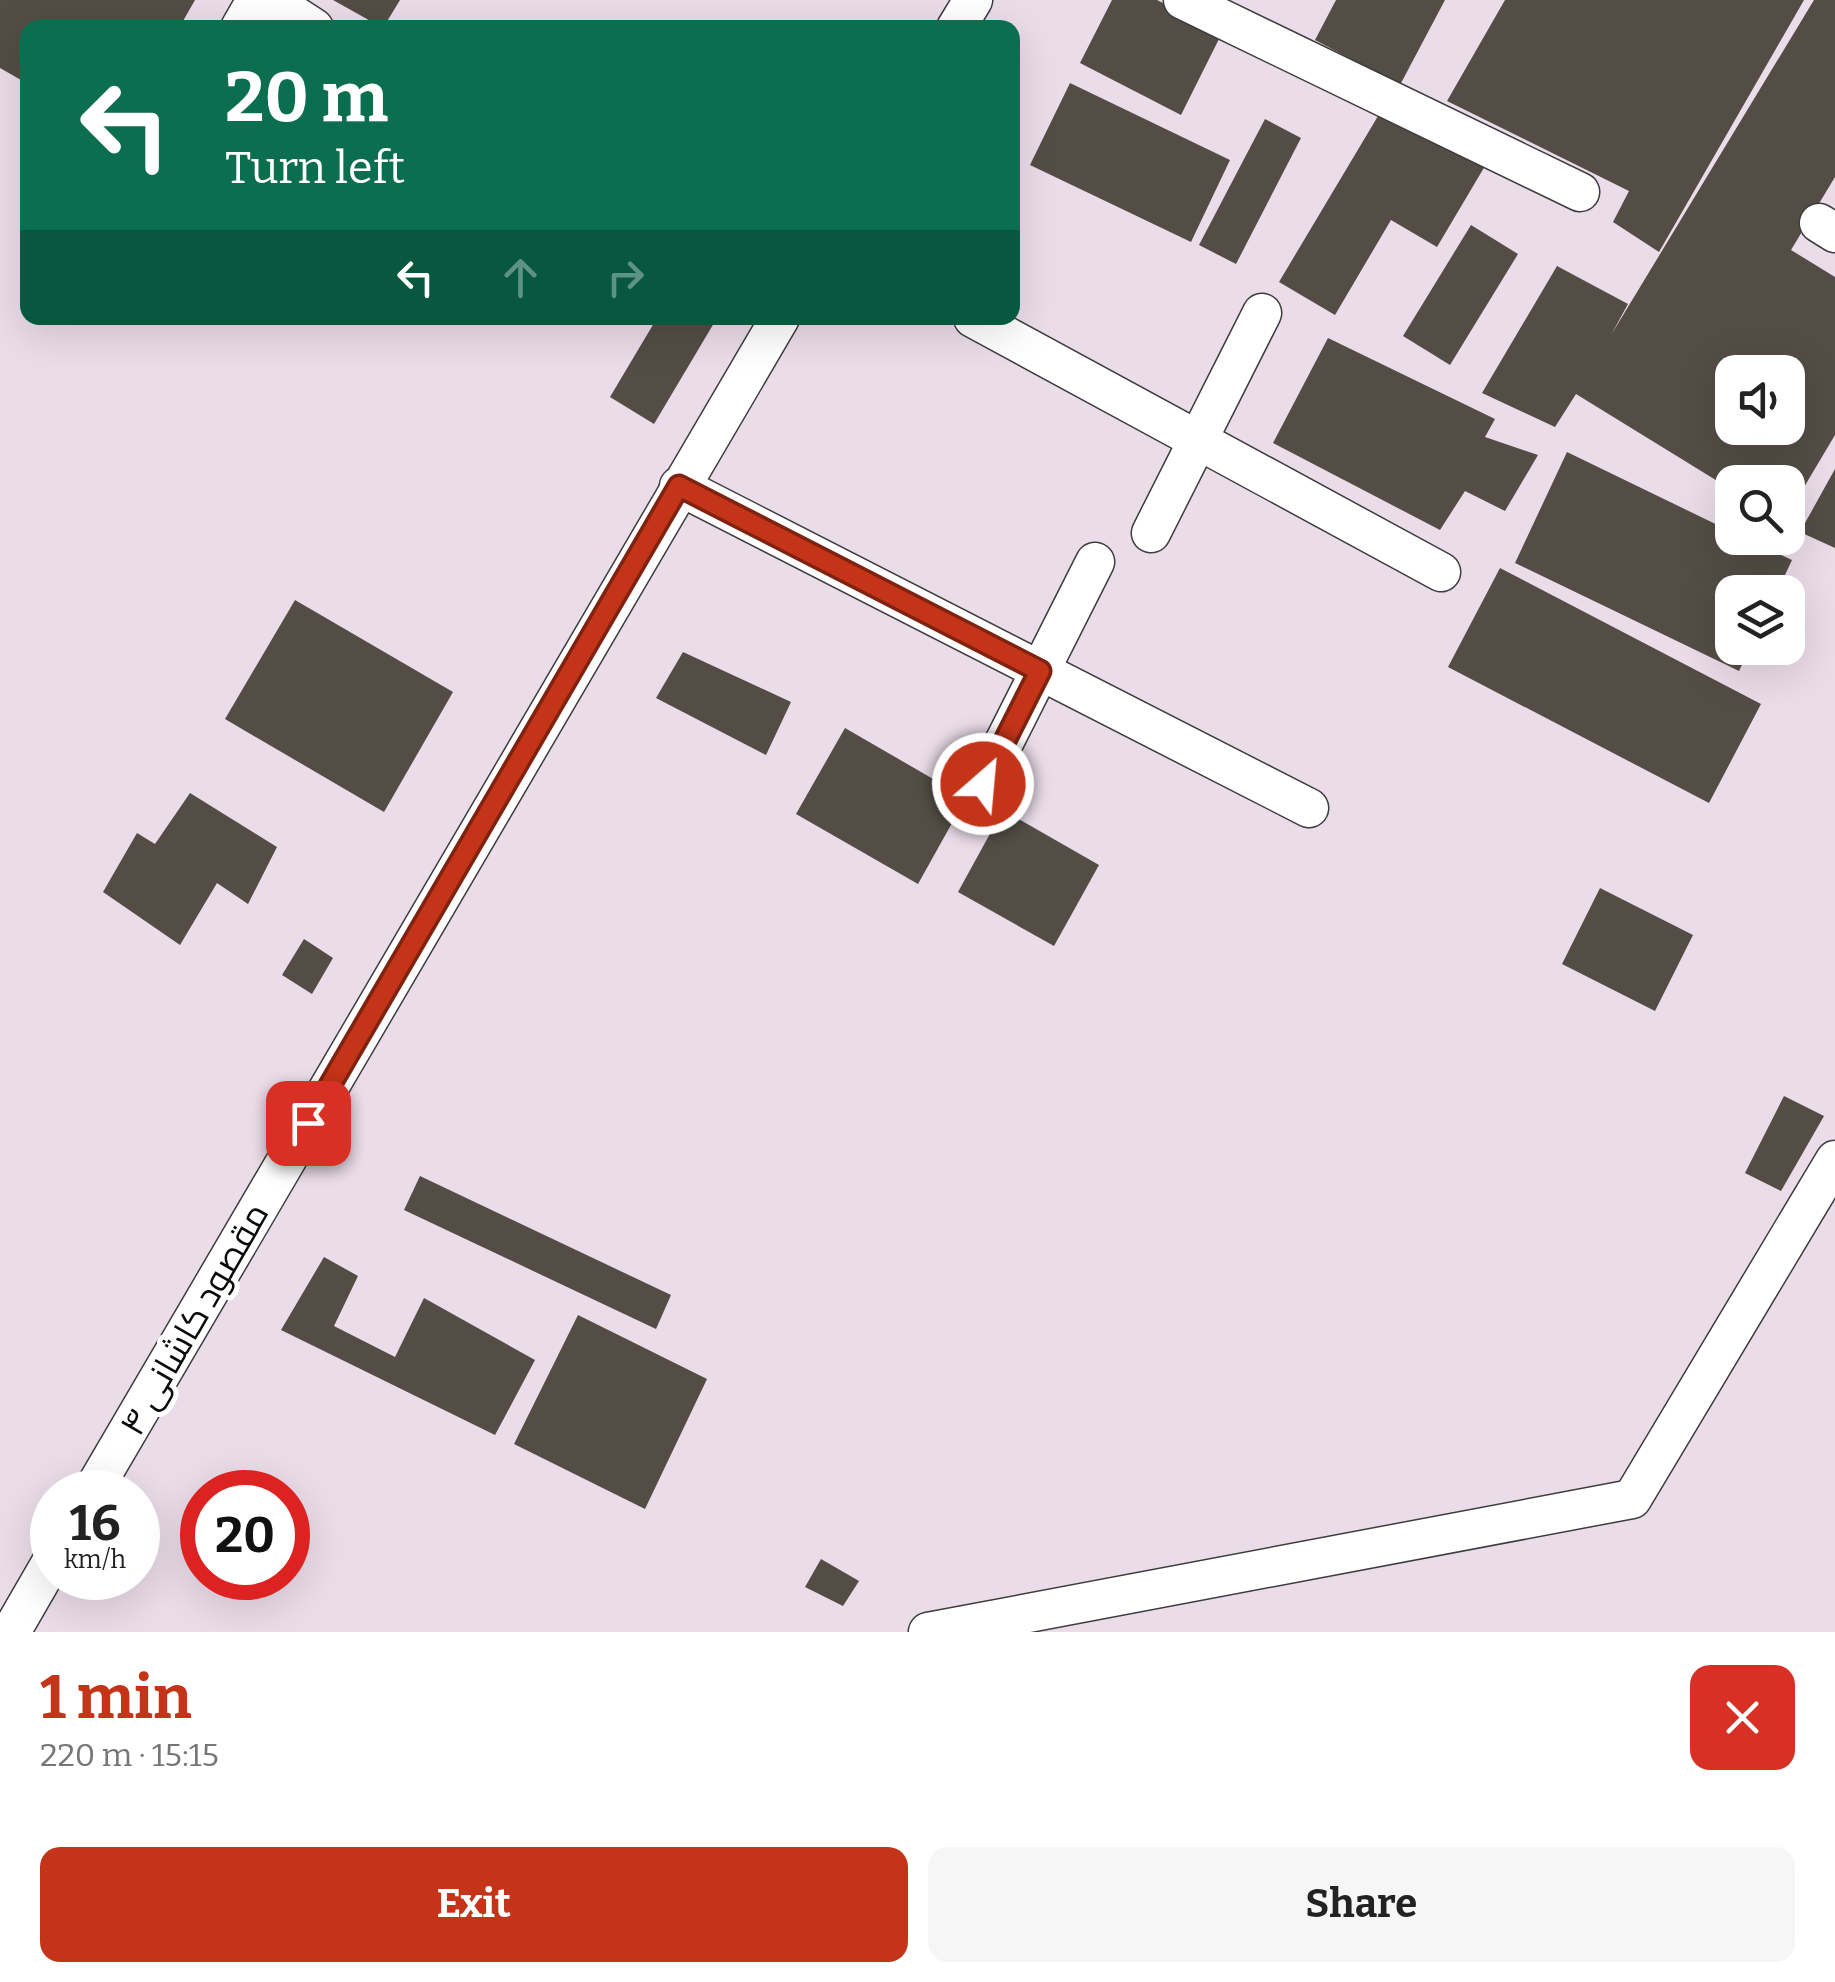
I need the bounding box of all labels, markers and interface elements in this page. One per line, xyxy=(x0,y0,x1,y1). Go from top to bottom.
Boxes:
text: 20 m xyxy=(225,56,388,140)
icon: left xyxy=(60,60,190,190)
text: Turn left xyxy=(225,141,405,195)
icon: left xyxy=(388,250,443,305)
icon: ahead xyxy=(493,250,548,305)
icon: right xyxy=(598,250,653,305)
map controls xyxy=(1715,355,1805,665)
button: sound xyxy=(1715,355,1805,445)
button: search xyxy=(1715,465,1805,555)
button: layers xyxy=(1715,575,1805,665)
position arrow xyxy=(931,732,1035,836)
pin xyxy=(266,1081,351,1166)
icon: arrive xyxy=(281,1096,336,1151)
street label: مقصود کاشانی ۴ xyxy=(111,1196,277,1442)
speed limit sign: 20 xyxy=(180,1470,310,1600)
text: 16 xyxy=(69,1493,121,1553)
text: km/h xyxy=(64,1545,126,1575)
text: 1 min xyxy=(40,1662,192,1734)
button: close xyxy=(1690,1665,1795,1770)
text: 220 m · 15:15 xyxy=(40,1736,219,1774)
button: Exit xyxy=(40,1847,908,1962)
button: Share xyxy=(928,1847,1795,1962)

